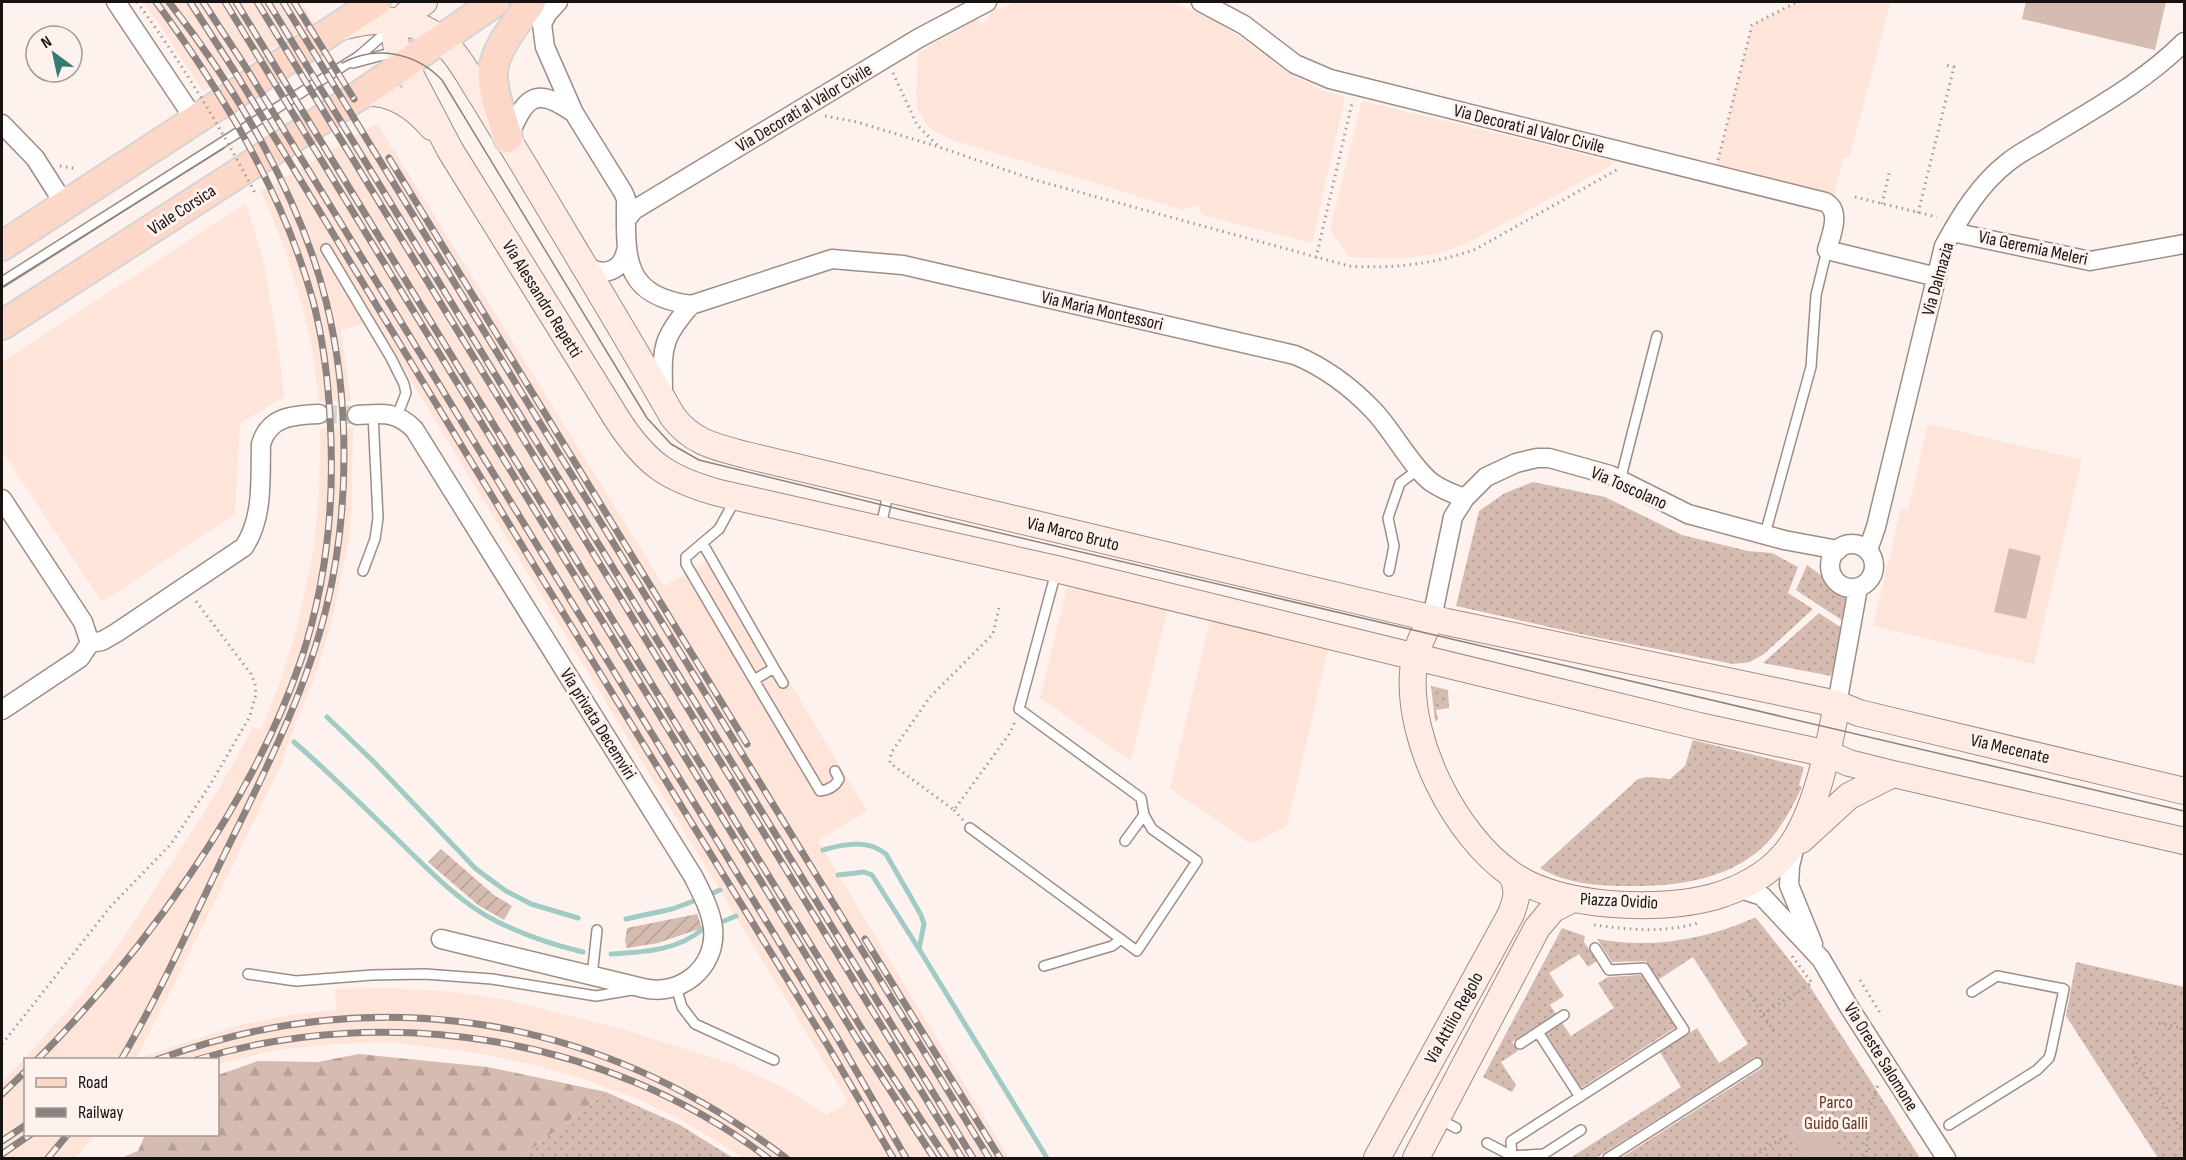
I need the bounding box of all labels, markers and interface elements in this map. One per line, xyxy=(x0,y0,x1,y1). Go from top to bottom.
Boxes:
north arrow xyxy=(24,24,84,84)
text: N xyxy=(38,32,55,53)
street label: Via Decorati al Valor Civile xyxy=(732,59,876,157)
street label: Via Decorati al Valor Civile xyxy=(1451,100,1607,158)
street label: Viale Corsica xyxy=(144,180,220,240)
street label: Via Geremia Meleri xyxy=(1976,226,2090,270)
street label: Via Alessandro Repetti xyxy=(498,237,586,361)
street label: Via Dalmazia xyxy=(1918,240,1959,318)
street label: Via Maria Montessori xyxy=(1039,287,1165,335)
street label: Via Toscolano xyxy=(1588,462,1670,514)
street label: Via Marco Bruto xyxy=(1025,512,1121,556)
street label: Via privata Decemviri xyxy=(555,665,641,783)
street label: Via Mecenate xyxy=(1968,730,2052,768)
street label: Piazza Ovidio xyxy=(1579,888,1659,914)
street label: Via Attilio Regolo xyxy=(1420,969,1488,1067)
street label: Via Oreste Salomone xyxy=(1839,999,1923,1115)
legend xyxy=(24,1058,219,1136)
text: Road xyxy=(78,1072,108,1093)
park label: Parco Guido Galli xyxy=(1804,1092,1868,1134)
text: Railway xyxy=(78,1102,123,1123)

